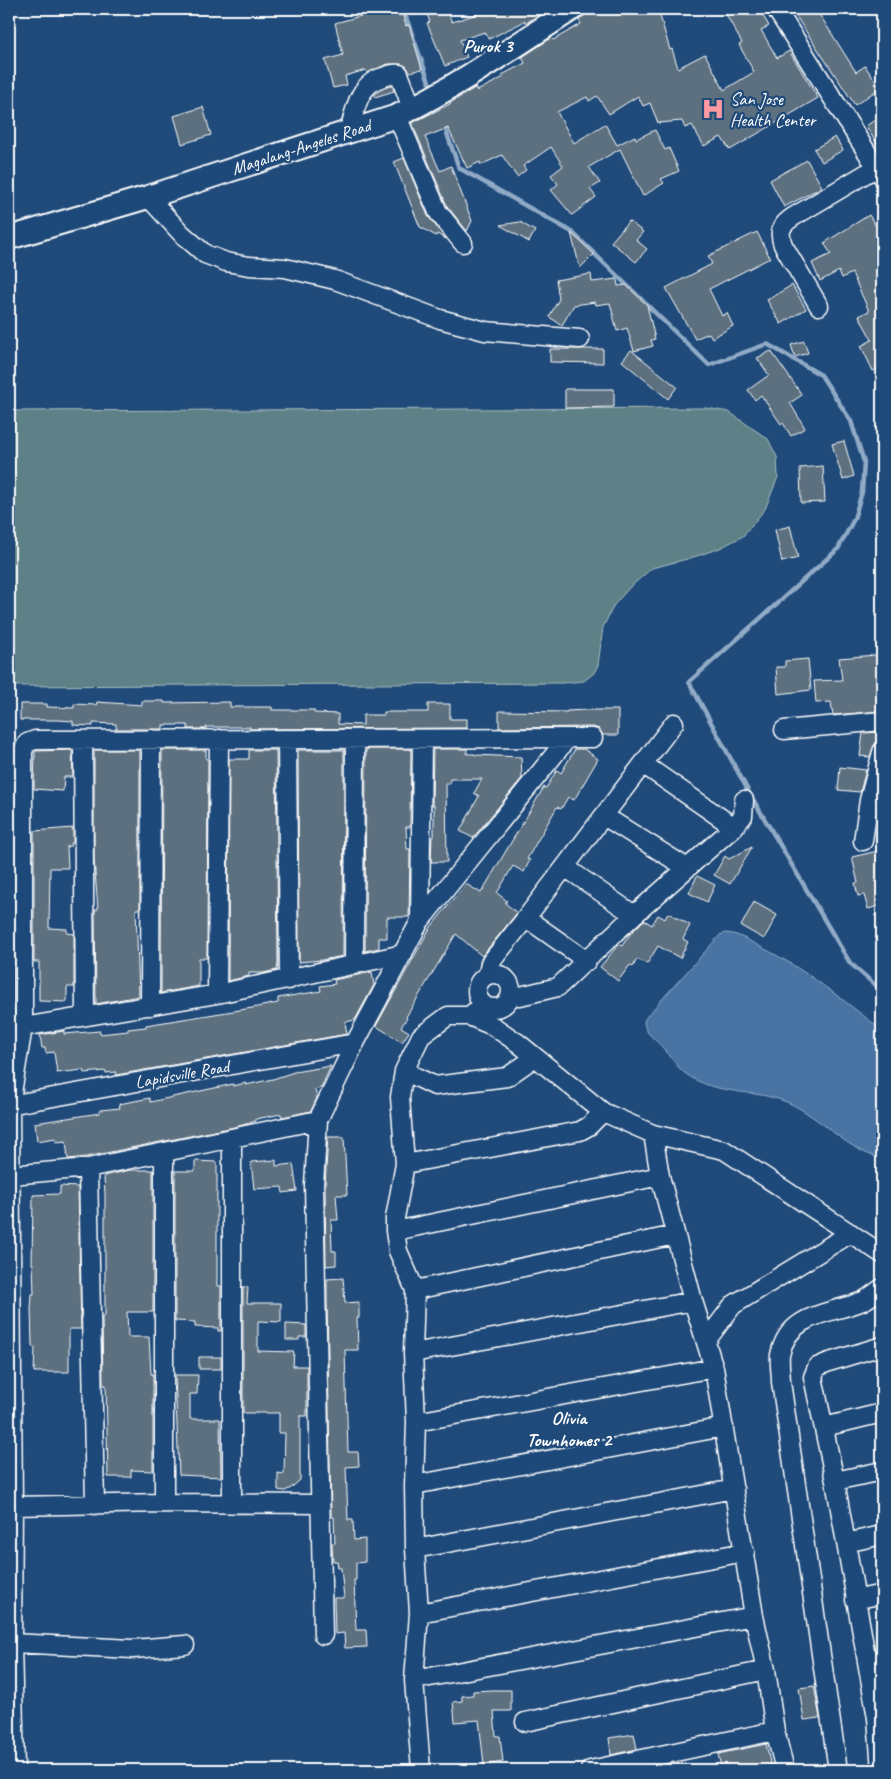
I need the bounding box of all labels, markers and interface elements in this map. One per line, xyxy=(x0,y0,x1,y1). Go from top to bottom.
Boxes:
district label: Purok 3 xyxy=(463,34,515,58)
place label: San Jose Health Center xyxy=(730,88,817,131)
hospital icon: San Jose Health Center xyxy=(700,96,726,122)
street label: Magalang-Angeles Road xyxy=(229,113,376,180)
street label: Lapidsville Road xyxy=(133,1054,233,1093)
district label: Olivia Townhomes 2 xyxy=(527,1406,614,1452)

